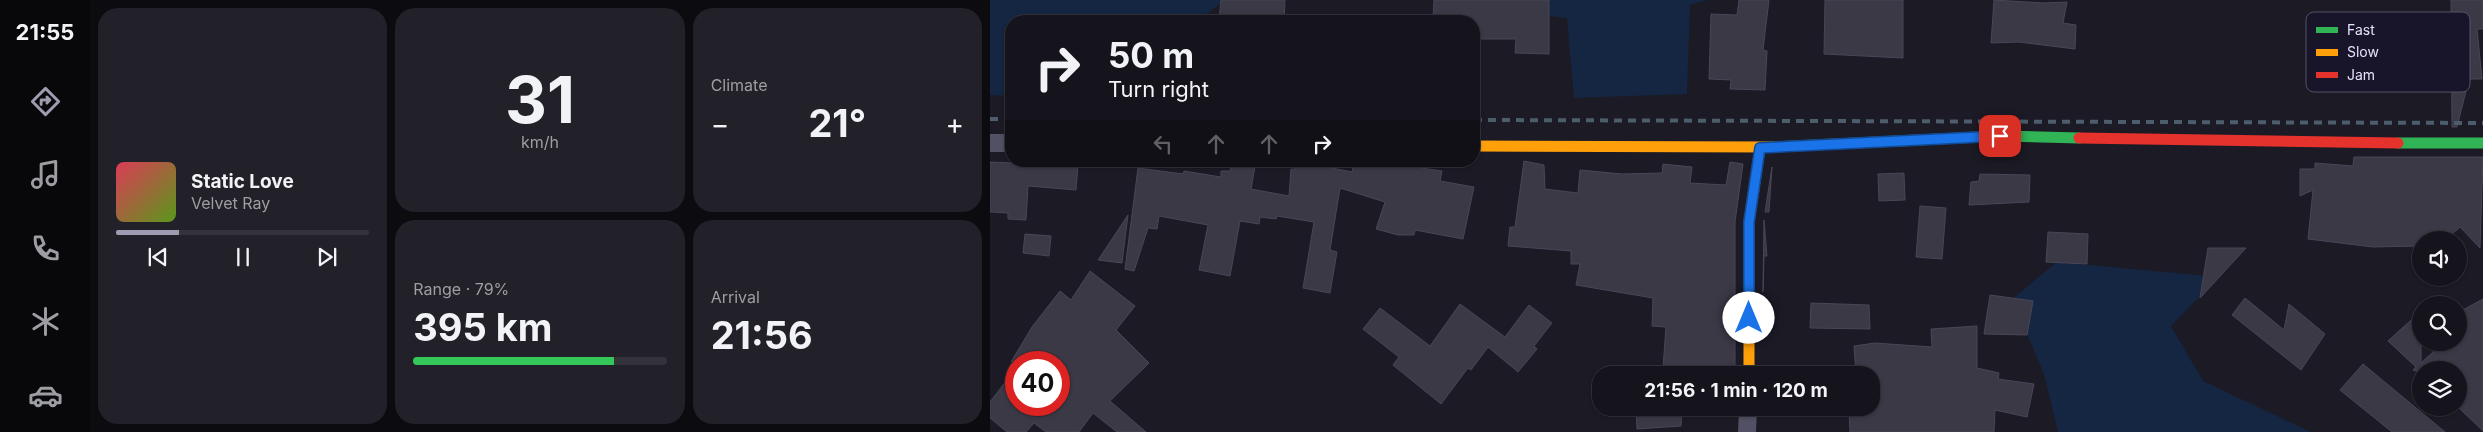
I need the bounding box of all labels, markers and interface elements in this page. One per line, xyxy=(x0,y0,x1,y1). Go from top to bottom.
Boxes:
legend xyxy=(2306,12,2470,92)
text: 21:55 xyxy=(16,19,74,45)
text: Fast xyxy=(2347,21,2375,38)
text: 50 m xyxy=(1108,34,1194,76)
icon: right xyxy=(1025,35,1090,100)
text: Slow xyxy=(2347,43,2379,60)
text: 31 xyxy=(505,60,575,139)
text: Jam xyxy=(2347,66,2375,83)
text: Climate xyxy=(711,75,768,95)
text: Turn right xyxy=(1108,76,1209,102)
icon: directions xyxy=(28,84,63,119)
text: 21° xyxy=(808,100,866,146)
text: − xyxy=(711,107,729,141)
text: + xyxy=(945,107,964,141)
pin xyxy=(1979,115,2021,157)
icon: arrive xyxy=(1986,122,2014,150)
icon: left xyxy=(1149,130,1177,158)
icon: ahead xyxy=(1202,130,1230,158)
icon: ahead xyxy=(1255,130,1283,158)
icon: right xyxy=(1308,130,1336,158)
text: km/h xyxy=(521,132,559,152)
icon: music xyxy=(28,157,63,192)
text: Static Love xyxy=(191,170,294,193)
text: Velvet Ray xyxy=(191,193,270,213)
icon: phone xyxy=(28,231,63,266)
map controls xyxy=(2412,231,2467,416)
button: sound xyxy=(2412,231,2467,286)
icon: previous xyxy=(144,243,172,271)
icon: pause xyxy=(229,243,257,271)
icon: next xyxy=(313,243,341,271)
text: Range · 79% xyxy=(413,279,509,299)
text: Arrival xyxy=(711,287,760,307)
position arrow xyxy=(1722,291,1774,343)
button: search xyxy=(2412,296,2467,351)
icon: climate xyxy=(28,304,63,339)
text: 395 km xyxy=(413,304,553,350)
text: 21:56 xyxy=(711,312,813,358)
speed limit sign: 40 xyxy=(1005,351,1070,416)
button: layers xyxy=(2412,361,2467,416)
icon: car xyxy=(28,378,63,413)
text: 21:56 · 1 min · 120 m xyxy=(1644,379,1828,402)

